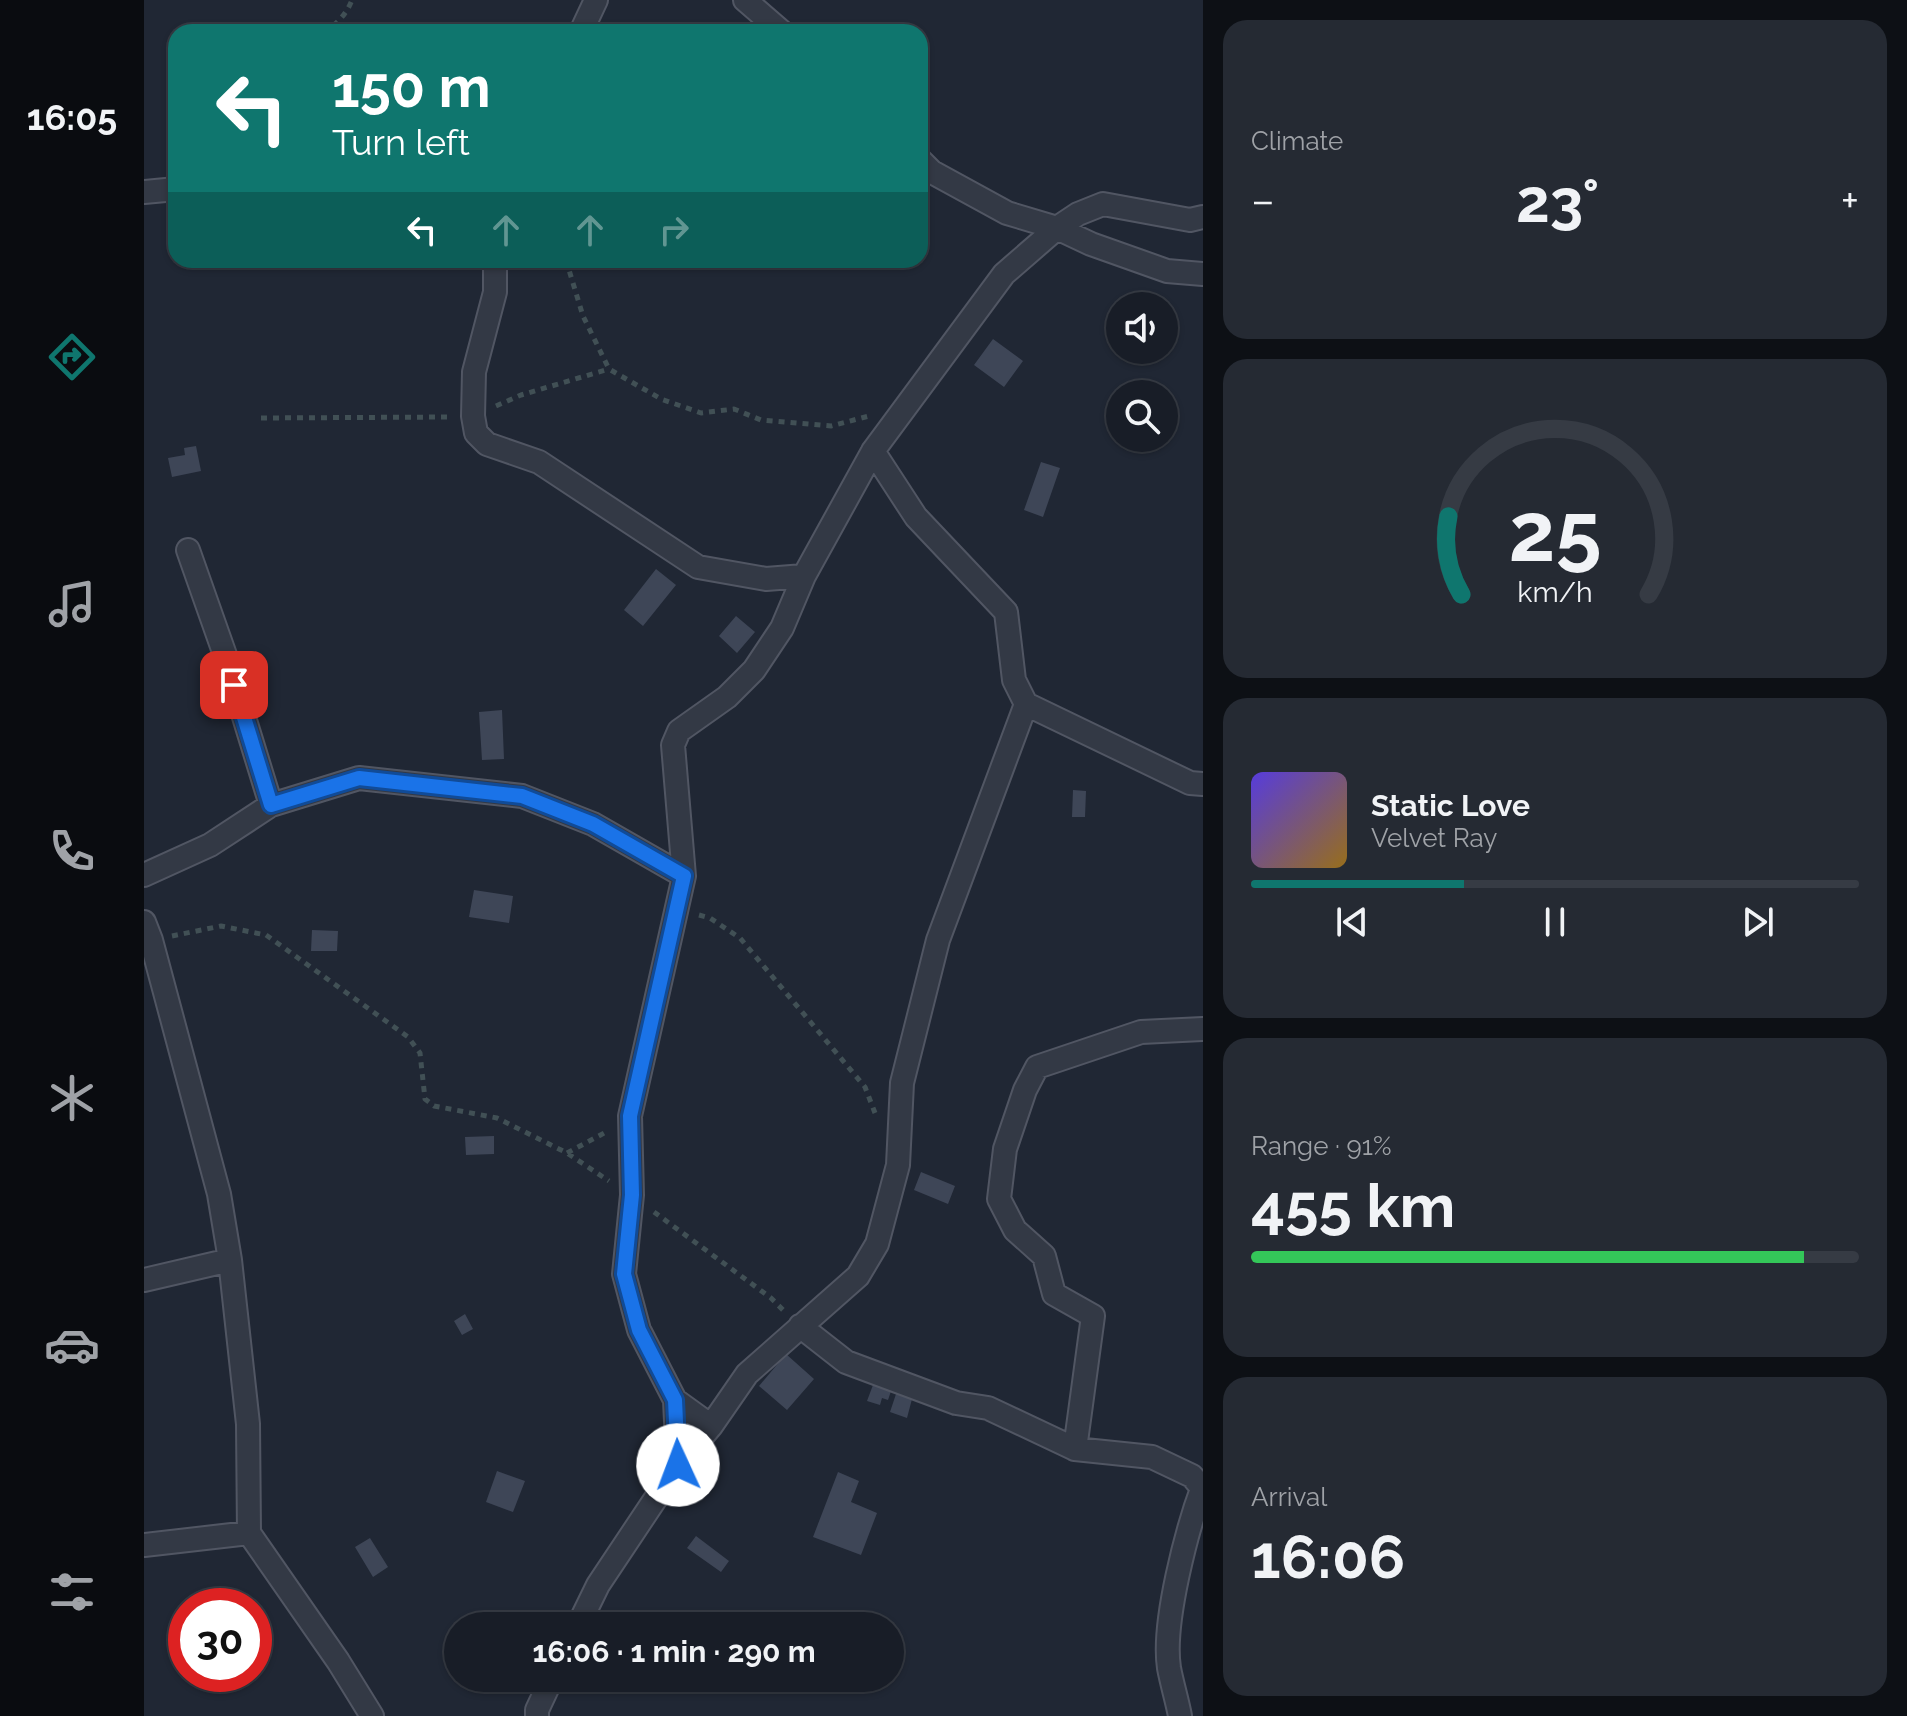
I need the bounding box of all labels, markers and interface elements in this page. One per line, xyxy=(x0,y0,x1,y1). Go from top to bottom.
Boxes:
text: 150 m xyxy=(332,54,491,120)
icon: left xyxy=(200,56,304,160)
text: 16:05 xyxy=(27,96,117,138)
text: Turn left xyxy=(332,121,470,163)
text: Climate xyxy=(1251,126,1343,156)
text: 23° xyxy=(1516,166,1599,236)
text: − xyxy=(1251,175,1275,226)
text: + xyxy=(1841,175,1859,226)
icon: left xyxy=(400,208,444,252)
icon: ahead xyxy=(484,208,528,252)
icon: ahead xyxy=(568,208,612,252)
icon: right xyxy=(652,208,696,252)
map controls xyxy=(1106,292,1178,452)
button: sound xyxy=(1106,292,1178,364)
icon: directions xyxy=(44,329,100,385)
button: search xyxy=(1106,380,1178,452)
text: 25 xyxy=(1508,482,1602,579)
text: km/h xyxy=(1517,575,1593,609)
icon: music xyxy=(44,576,100,632)
pin xyxy=(200,651,268,719)
icon: arrive xyxy=(212,663,256,707)
text: Static Love xyxy=(1371,788,1530,823)
icon: phone xyxy=(44,823,100,879)
text: Velvet Ray xyxy=(1371,823,1497,853)
icon: previous xyxy=(1330,900,1374,944)
icon: pause xyxy=(1533,900,1577,944)
icon: next xyxy=(1736,900,1780,944)
icon: climate xyxy=(44,1070,100,1126)
text: Range · 91% xyxy=(1251,1131,1392,1161)
text: 455 km xyxy=(1251,1171,1455,1241)
icon: car xyxy=(44,1317,100,1373)
position arrow xyxy=(636,1423,720,1507)
text: Arrival xyxy=(1251,1482,1327,1512)
text: 16:06 xyxy=(1251,1522,1405,1592)
icon: filters xyxy=(44,1564,100,1620)
speed limit sign: 30 xyxy=(168,1588,272,1692)
text: 16:06 · 1 min · 290 m xyxy=(532,1634,816,1669)

